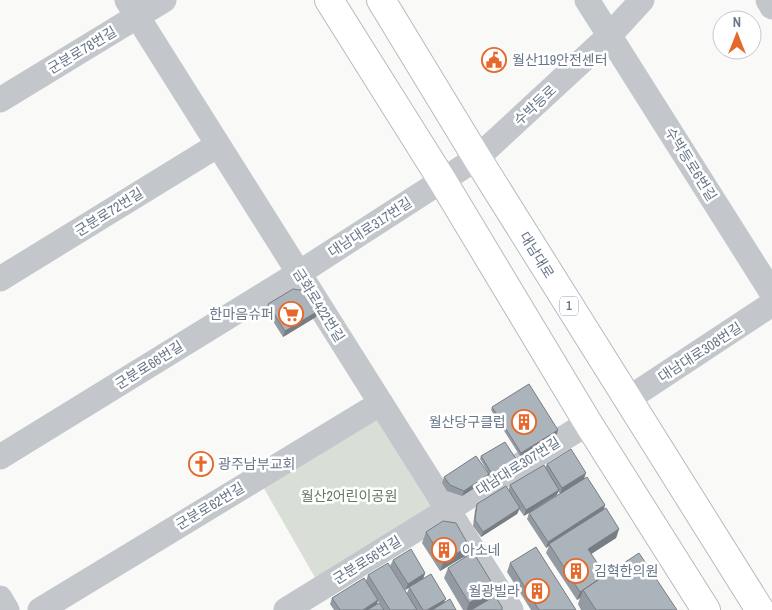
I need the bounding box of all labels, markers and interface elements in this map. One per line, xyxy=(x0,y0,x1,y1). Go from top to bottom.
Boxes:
north arrow xyxy=(712,10,762,60)
text: N xyxy=(733,13,741,31)
street label: 군분로78번길 xyxy=(44,22,120,78)
public building icon: 월산119안전센터 xyxy=(481,47,507,73)
place label: 월산119안전센터 xyxy=(512,51,608,69)
street label: 수박등로 xyxy=(510,81,560,129)
street label: 수박등로6번길 xyxy=(661,124,721,204)
street label: 군분로72번길 xyxy=(72,184,146,240)
street label: 대남대로317번길 xyxy=(325,193,415,261)
street label: 대남대로 xyxy=(516,228,558,282)
street label: 금화로422번길 xyxy=(289,265,349,345)
road number: 1 xyxy=(560,296,578,316)
supermarket icon: 한마음슈퍼 xyxy=(278,301,304,327)
place label: 한마음슈퍼 xyxy=(210,305,274,323)
street label: 대남대로308번길 xyxy=(655,318,745,386)
street label: 군분로66번길 xyxy=(112,337,186,393)
building icon: 월산당구클럽 xyxy=(511,409,537,435)
place label: 월산당구클럽 xyxy=(429,413,506,431)
street label: 대남대로307번길 xyxy=(472,433,564,499)
church icon: 광주남부교회 xyxy=(188,451,214,477)
place label: 광주남부교회 xyxy=(218,455,295,473)
street label: 군분로62번길 xyxy=(172,478,248,534)
park label: 월산2어린이공원 xyxy=(301,487,397,505)
street label: 군분로56번길 xyxy=(330,532,404,588)
building icon: 아소네 xyxy=(431,537,457,563)
place label: 아소네 xyxy=(462,541,501,559)
building icon: 김혁한의원 xyxy=(563,558,589,584)
place label: 김혁한의원 xyxy=(594,562,658,580)
building icon: 월광빌라 xyxy=(524,578,550,604)
place label: 월광빌라 xyxy=(468,582,520,600)

